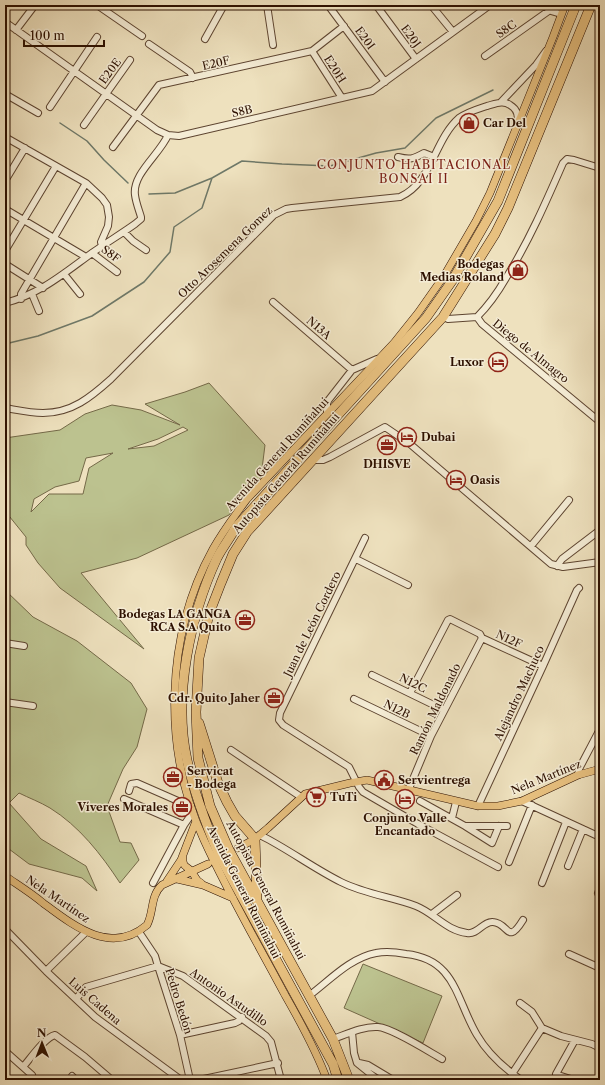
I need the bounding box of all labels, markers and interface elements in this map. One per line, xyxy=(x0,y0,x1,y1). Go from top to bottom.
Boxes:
street label: S8C xyxy=(493,17,519,41)
scale bar xyxy=(24,22,104,48)
street label: E20J xyxy=(398,22,424,50)
street label: E20I xyxy=(352,24,378,52)
text: 100 m xyxy=(30,28,65,43)
street label: E20H xyxy=(321,52,349,86)
street label: E20F xyxy=(201,53,231,73)
street label: E20E xyxy=(96,55,124,87)
street label: S8B xyxy=(230,102,254,120)
shop icon: Car Del xyxy=(458,112,480,134)
place label: Car Del xyxy=(483,116,526,130)
district label: CONJUNTO HABITACIONAL BONSAI II xyxy=(317,157,511,186)
street label: Otto Arosemena Gomez xyxy=(175,203,275,301)
street label: S8F xyxy=(99,242,123,266)
place label: Bodegas Medias Roland xyxy=(420,257,505,284)
shop icon: Bodegas Medias Roland xyxy=(507,259,529,281)
street label: N13A xyxy=(304,314,335,343)
street label: Diego de Almagro xyxy=(490,316,572,386)
hotel icon: Luxor xyxy=(487,351,509,373)
place label: Luxor xyxy=(450,355,485,369)
street label: Avenida General Rumiñahui xyxy=(222,394,332,514)
street label: Autopista General Rumiñahui xyxy=(229,409,343,537)
hotel icon: Dubai xyxy=(396,426,418,448)
place label: Dubai xyxy=(421,430,455,444)
office icon: DHISVE xyxy=(376,434,398,456)
place label: DHISVE xyxy=(363,457,411,471)
hotel icon: Oasis xyxy=(445,469,467,491)
place label: Oasis xyxy=(470,473,500,487)
street label: Juan de León Cordero xyxy=(279,569,344,681)
place label: Bodegas LA GANGA RCA S.A Quito xyxy=(118,607,231,634)
office icon: Bodegas LA GANGA RCA S.A Quito xyxy=(234,609,256,631)
street label: N12F xyxy=(494,627,524,651)
street label: Alejandro Machuco xyxy=(490,643,547,744)
street label: Ramón Maldonado xyxy=(407,661,463,757)
street label: N12C xyxy=(397,670,429,696)
office icon: Cdr. Quito Jaher xyxy=(263,687,285,709)
place label: Cdr. Quito Jaher xyxy=(168,691,261,705)
street label: N12B xyxy=(381,697,413,722)
street label: Nela Martínez xyxy=(509,756,583,797)
place label: Servicat - Bodega xyxy=(187,764,237,791)
office icon: Servicat - Bodega xyxy=(162,766,184,788)
public building icon: Servientrega xyxy=(373,769,395,791)
place label: Servientrega xyxy=(398,773,471,787)
supermarket icon: TuTi xyxy=(305,786,327,808)
hotel icon: Conjunto Valle Encantado xyxy=(394,788,416,810)
place label: TuTi xyxy=(330,790,357,804)
office icon: Víveres Morales xyxy=(171,796,193,818)
place label: Víveres Morales xyxy=(77,800,168,814)
place label: Conjunto Valle Encantado xyxy=(363,811,447,838)
street label: Autopista General Rumiñahui xyxy=(223,817,309,962)
street label: Avenida General Rumiñahui xyxy=(204,822,284,961)
street label: Nela Martínez xyxy=(23,872,93,926)
street label: Antonio Astudillo xyxy=(186,964,271,1029)
street label: Pedro Bedón xyxy=(162,966,196,1036)
street label: Luis Cadena xyxy=(66,974,124,1028)
north arrow xyxy=(22,1023,62,1063)
text: N xyxy=(37,1026,47,1040)

